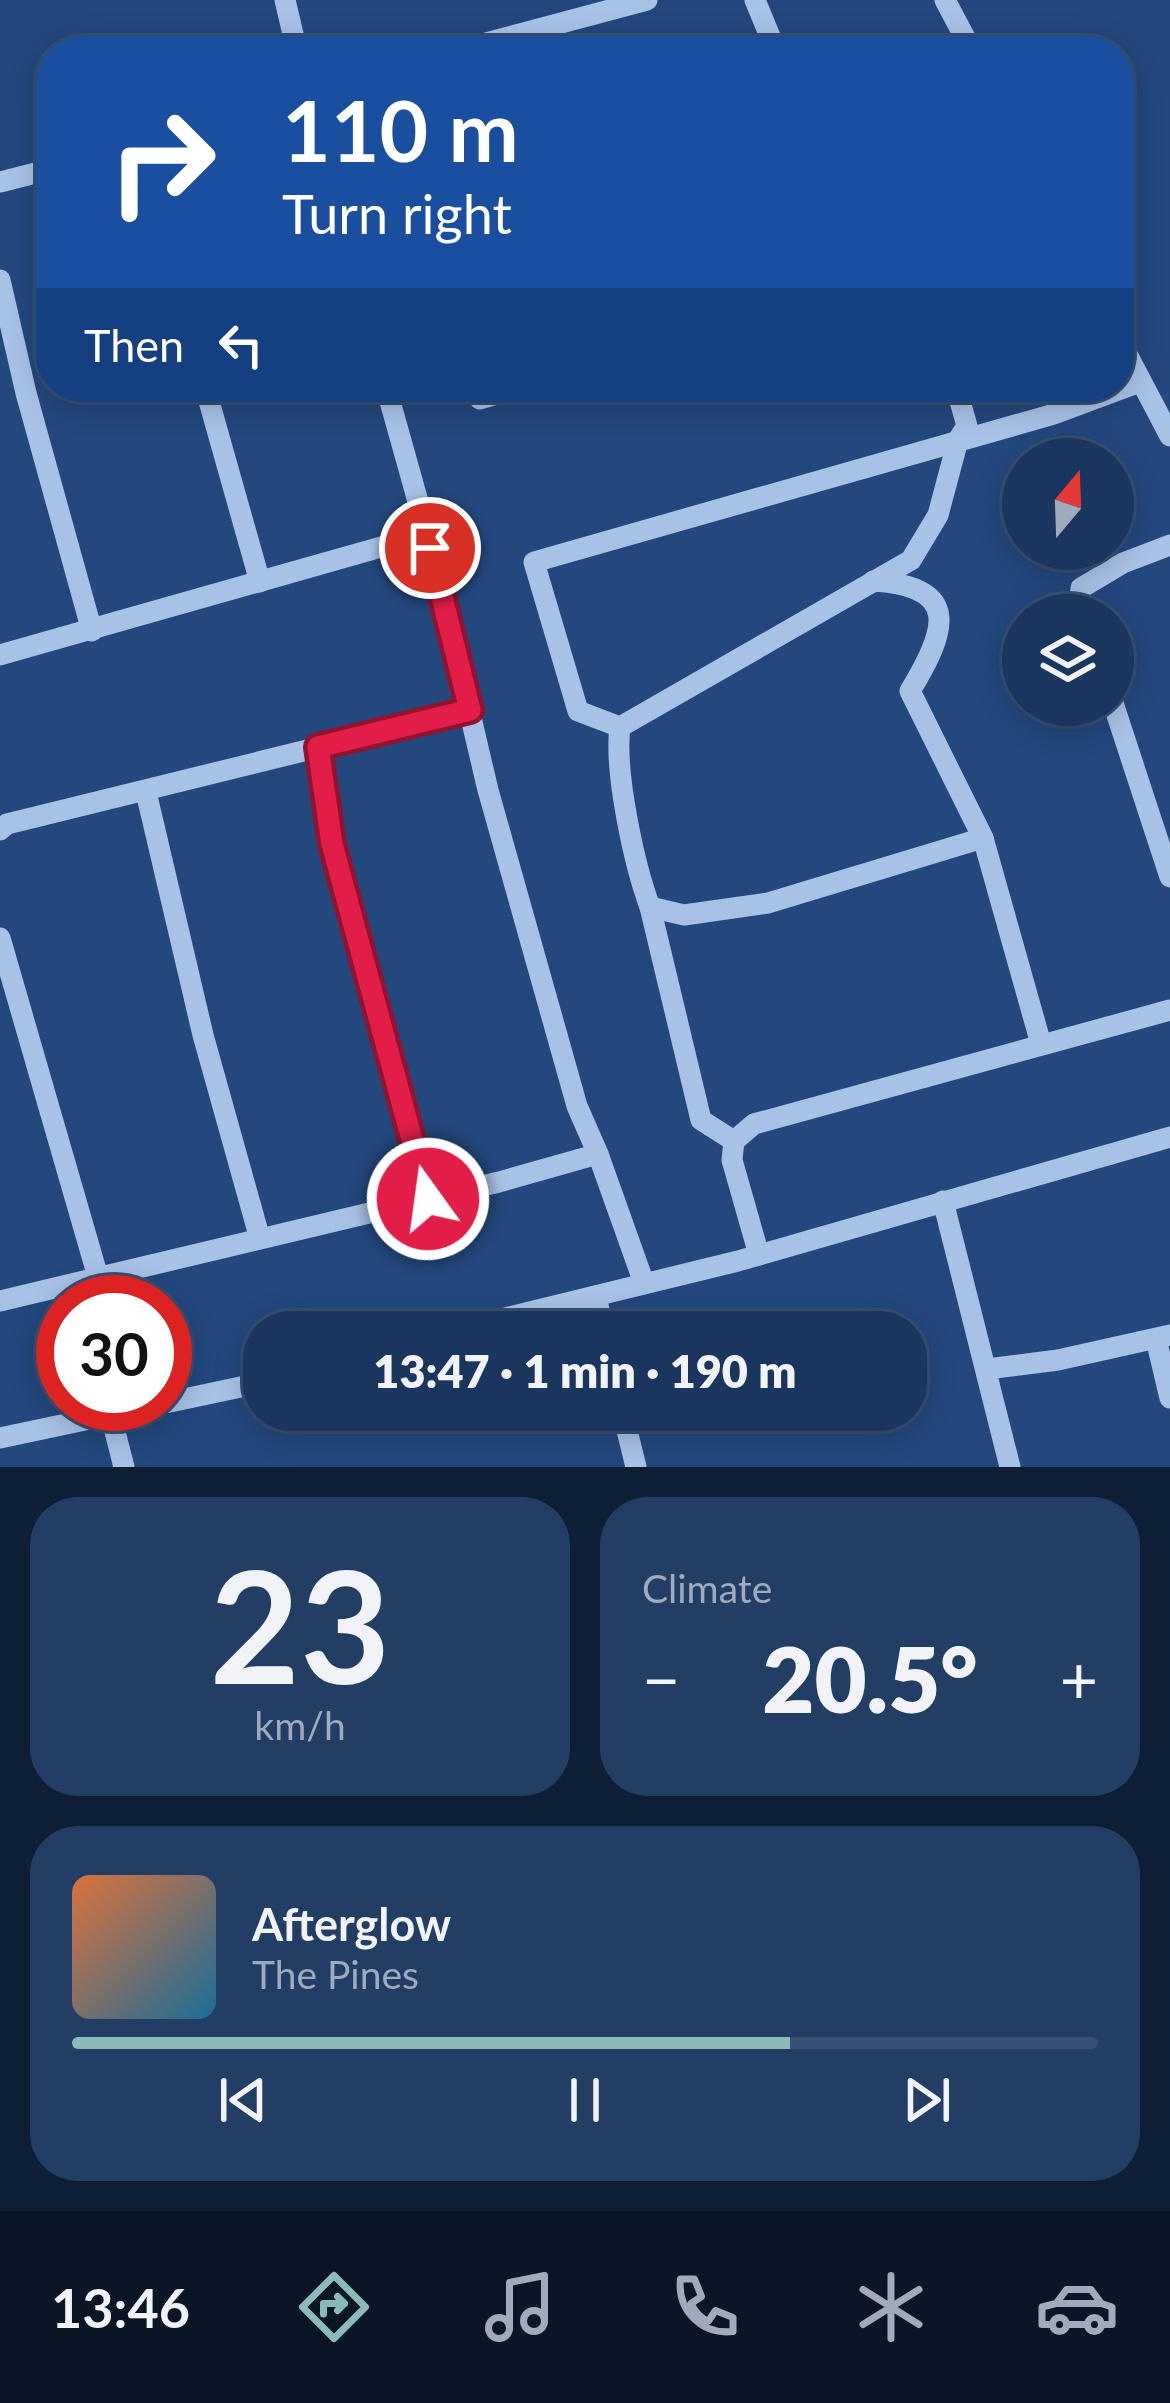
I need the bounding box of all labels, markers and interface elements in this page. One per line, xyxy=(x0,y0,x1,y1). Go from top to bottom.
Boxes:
text: 110 m xyxy=(282,79,519,180)
icon: right xyxy=(84,84,240,240)
text: Turn right xyxy=(282,181,512,246)
icon: left xyxy=(208,312,274,378)
text: Then xyxy=(84,318,184,372)
north arrow xyxy=(1002,438,1134,570)
map controls xyxy=(1002,438,1134,726)
pin xyxy=(379,497,481,599)
icon: arrive xyxy=(397,515,463,581)
button: layers xyxy=(1002,594,1134,726)
position arrow xyxy=(365,1136,491,1262)
speed limit sign: 30 xyxy=(36,1275,192,1431)
text: 13:47 · 1 min · 190 m xyxy=(373,1344,797,1398)
text: 23 xyxy=(210,1530,390,1717)
text: Climate xyxy=(642,1565,772,1611)
text: 20.5° xyxy=(762,1624,978,1732)
text: − xyxy=(642,1639,680,1718)
text: + xyxy=(1060,1639,1098,1718)
text: km/h xyxy=(254,1702,346,1748)
text: Afterglow xyxy=(252,1897,451,1951)
text: The Pines xyxy=(252,1951,419,1997)
icon: previous xyxy=(210,2067,276,2133)
icon: pause xyxy=(552,2067,618,2133)
icon: next xyxy=(894,2067,960,2133)
icon: directions xyxy=(292,2265,376,2349)
icon: music xyxy=(478,2265,562,2349)
icon: phone xyxy=(663,2265,747,2349)
icon: climate xyxy=(849,2265,933,2349)
icon: car xyxy=(1035,2265,1119,2349)
text: 13:46 xyxy=(51,2275,190,2340)

